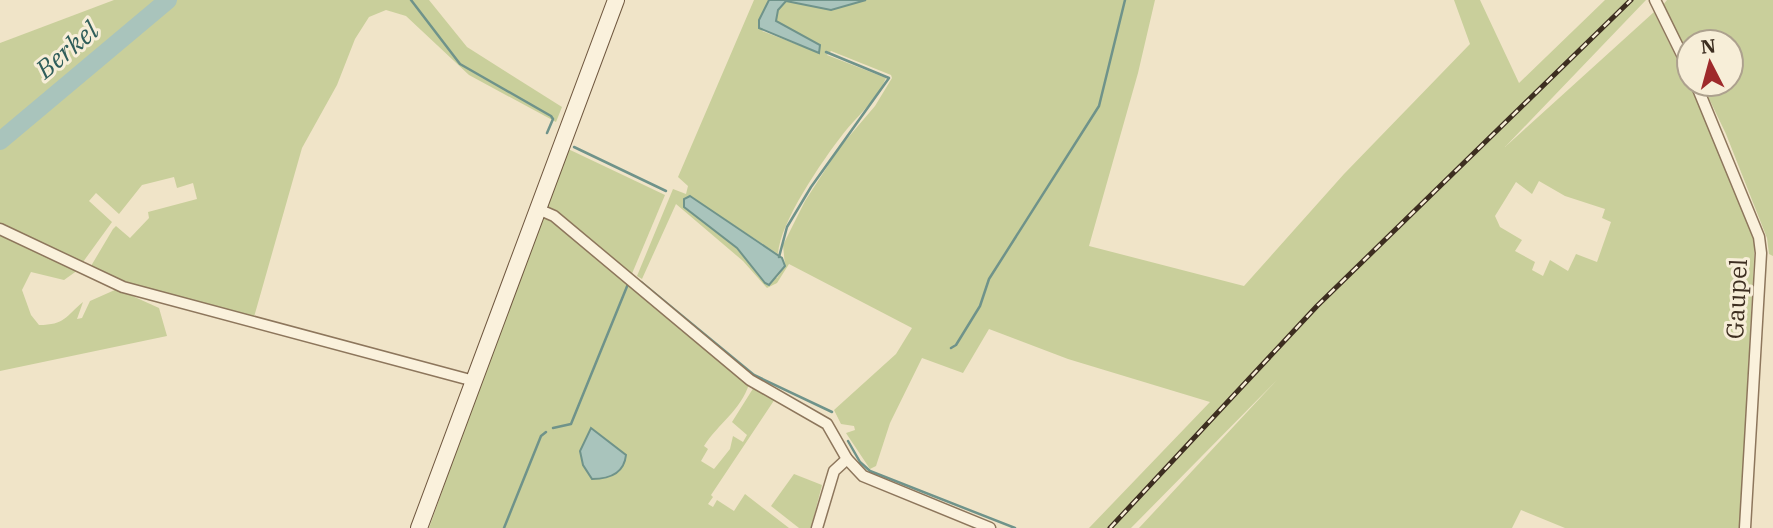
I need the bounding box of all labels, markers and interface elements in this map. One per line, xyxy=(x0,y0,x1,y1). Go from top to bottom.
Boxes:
water label: Berkel xyxy=(27,13,105,86)
north arrow xyxy=(1675,28,1745,98)
text: N xyxy=(1699,33,1717,59)
street label: Gaupel xyxy=(1718,258,1754,340)

